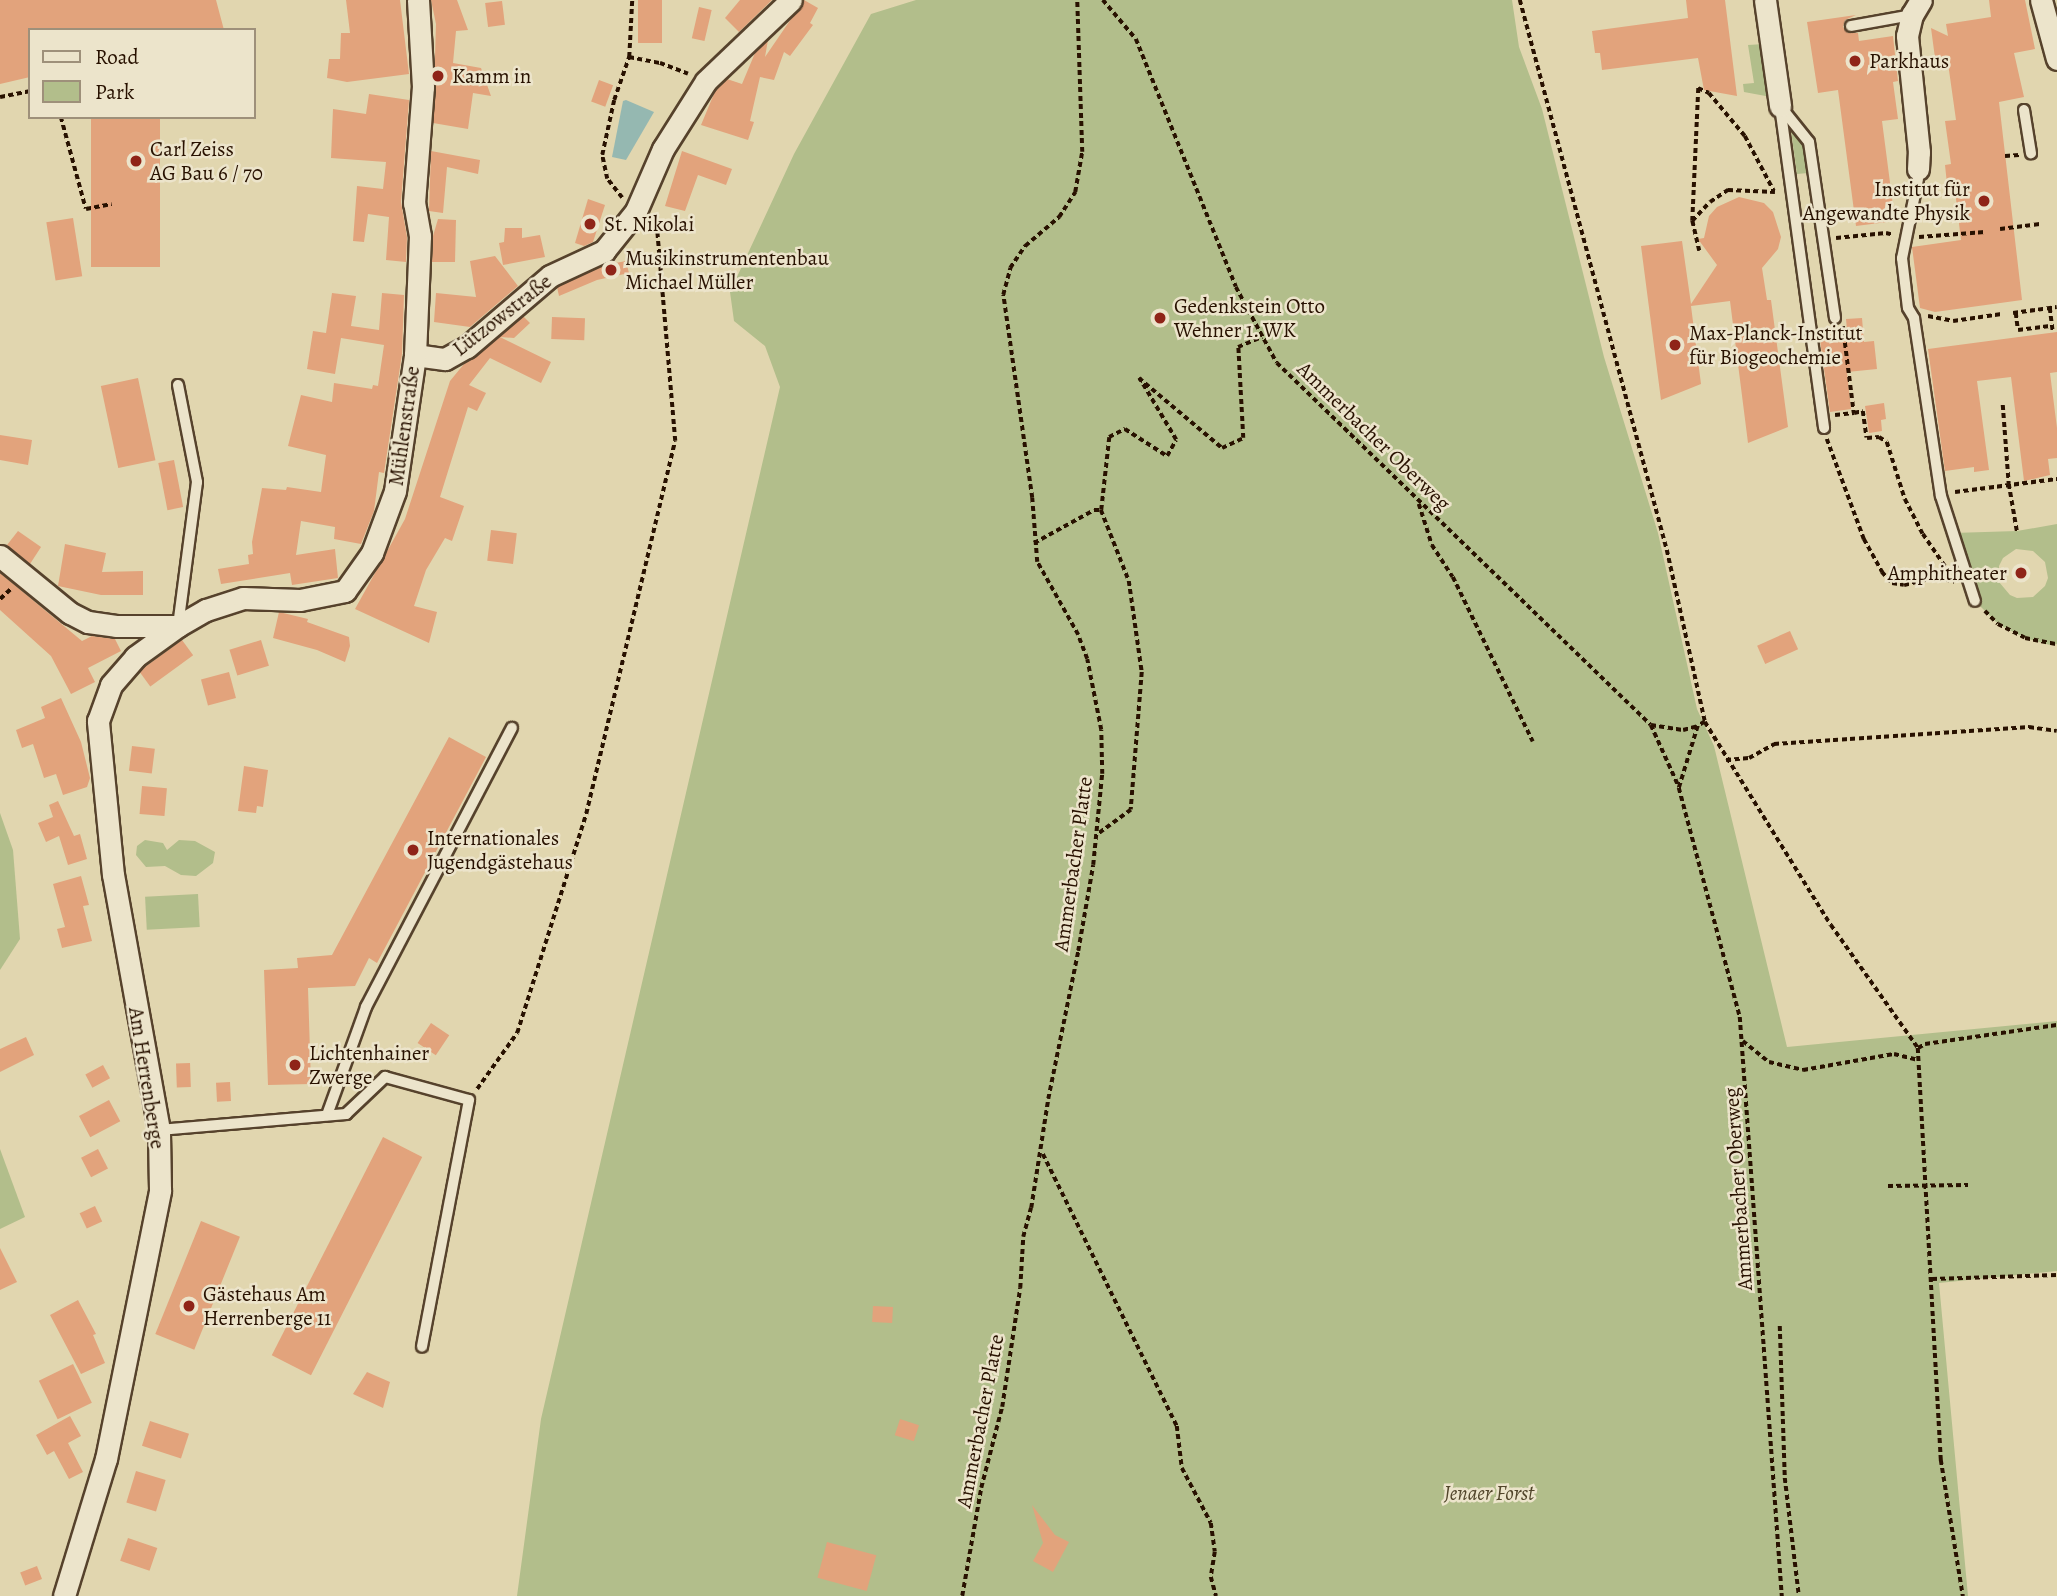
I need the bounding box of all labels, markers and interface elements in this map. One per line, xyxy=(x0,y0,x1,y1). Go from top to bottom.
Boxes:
legend xyxy=(28,28,256,119)
text: Road xyxy=(95,43,139,71)
place label: Parkhaus xyxy=(1869,48,1949,74)
marker: Parkhaus xyxy=(1847,53,1863,69)
place label: Kamm in xyxy=(452,63,531,89)
marker: Kamm in xyxy=(430,68,446,84)
text: Park xyxy=(95,78,134,106)
place label: Carl Zeiss AG Bau 6 / 70 xyxy=(150,136,263,186)
marker: Carl Zeiss AG Bau 6 / 70 xyxy=(128,153,144,169)
place label: Institut für Angewandte Physik xyxy=(1803,176,1970,226)
marker: Institut für Angewandte Physik xyxy=(1976,193,1992,209)
place label: St. Nikolai xyxy=(604,211,695,237)
marker: St. Nikolai xyxy=(582,216,598,232)
place label: Musikinstrumentenbau Michael Müller xyxy=(625,245,829,295)
marker: Musikinstrumentenbau Michael Müller xyxy=(603,262,619,278)
street label: Lützowstraße xyxy=(448,269,556,361)
place label: Gedenkstein Otto Wehner 1. WK xyxy=(1174,293,1325,343)
marker: Gedenkstein Otto Wehner 1. WK xyxy=(1152,310,1168,326)
place label: Max-Planck-Institut für Biogeochemie xyxy=(1689,320,1863,370)
marker: Max-Planck-Institut für Biogeochemie xyxy=(1667,337,1683,353)
street label: Ammerbacher Oberweg xyxy=(1292,356,1456,516)
street label: Mühlenstraße xyxy=(383,364,425,488)
place label: Amphitheater xyxy=(1888,560,2007,586)
marker: Amphitheater xyxy=(2013,565,2029,581)
street label: Ammerbacher Platte xyxy=(1048,775,1098,953)
place label: Internationales Jugendgästehaus xyxy=(427,825,573,875)
marker: Internationales Jugendgästehaus xyxy=(405,842,421,858)
street label: Am Herrenberge xyxy=(123,1005,171,1151)
place label: Lichtenhainer Zwerge xyxy=(309,1040,429,1090)
marker: Lichtenhainer Zwerge xyxy=(287,1057,303,1073)
street label: Ammerbacher Oberweg xyxy=(1718,1087,1758,1291)
place label: Gästehaus Am Herrenberge 11 xyxy=(203,1281,331,1331)
marker: Gästehaus Am Herrenberge 11 xyxy=(181,1298,197,1314)
street label: Ammerbacher Platte xyxy=(951,1332,1009,1510)
park label: Jenaer Forst xyxy=(1444,1480,1534,1506)

